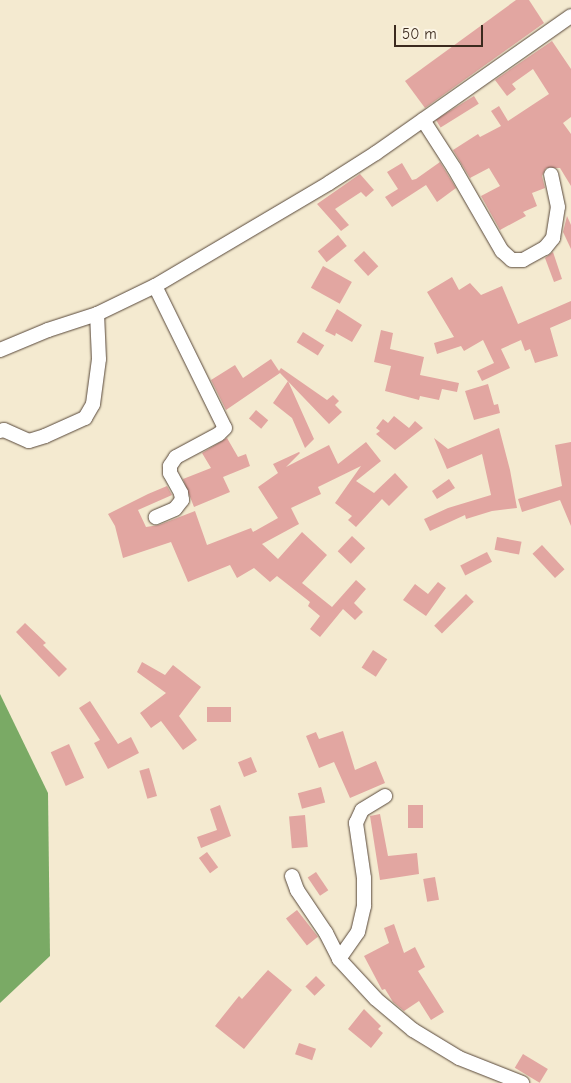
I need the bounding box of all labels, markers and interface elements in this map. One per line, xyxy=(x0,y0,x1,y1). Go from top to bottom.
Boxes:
scale bar xyxy=(396,15,485,47)
text: 50 m xyxy=(402,25,437,43)

